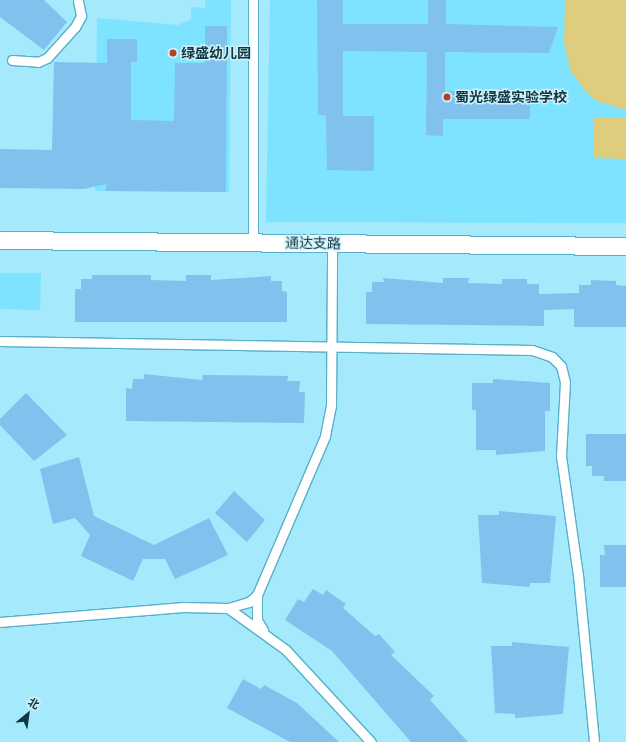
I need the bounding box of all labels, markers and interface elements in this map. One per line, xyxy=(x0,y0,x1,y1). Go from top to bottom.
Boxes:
place label: 绿盛幼儿园 xyxy=(181,45,251,61)
marker: 绿盛幼儿园 xyxy=(168,48,178,58)
place label: 蜀光绿盛实验学校 xyxy=(455,89,567,105)
marker: 蜀光绿盛实验学校 xyxy=(442,92,452,102)
street label: 通达支路 xyxy=(285,234,341,252)
north arrow xyxy=(8,694,48,734)
text: 北 xyxy=(26,695,42,712)

